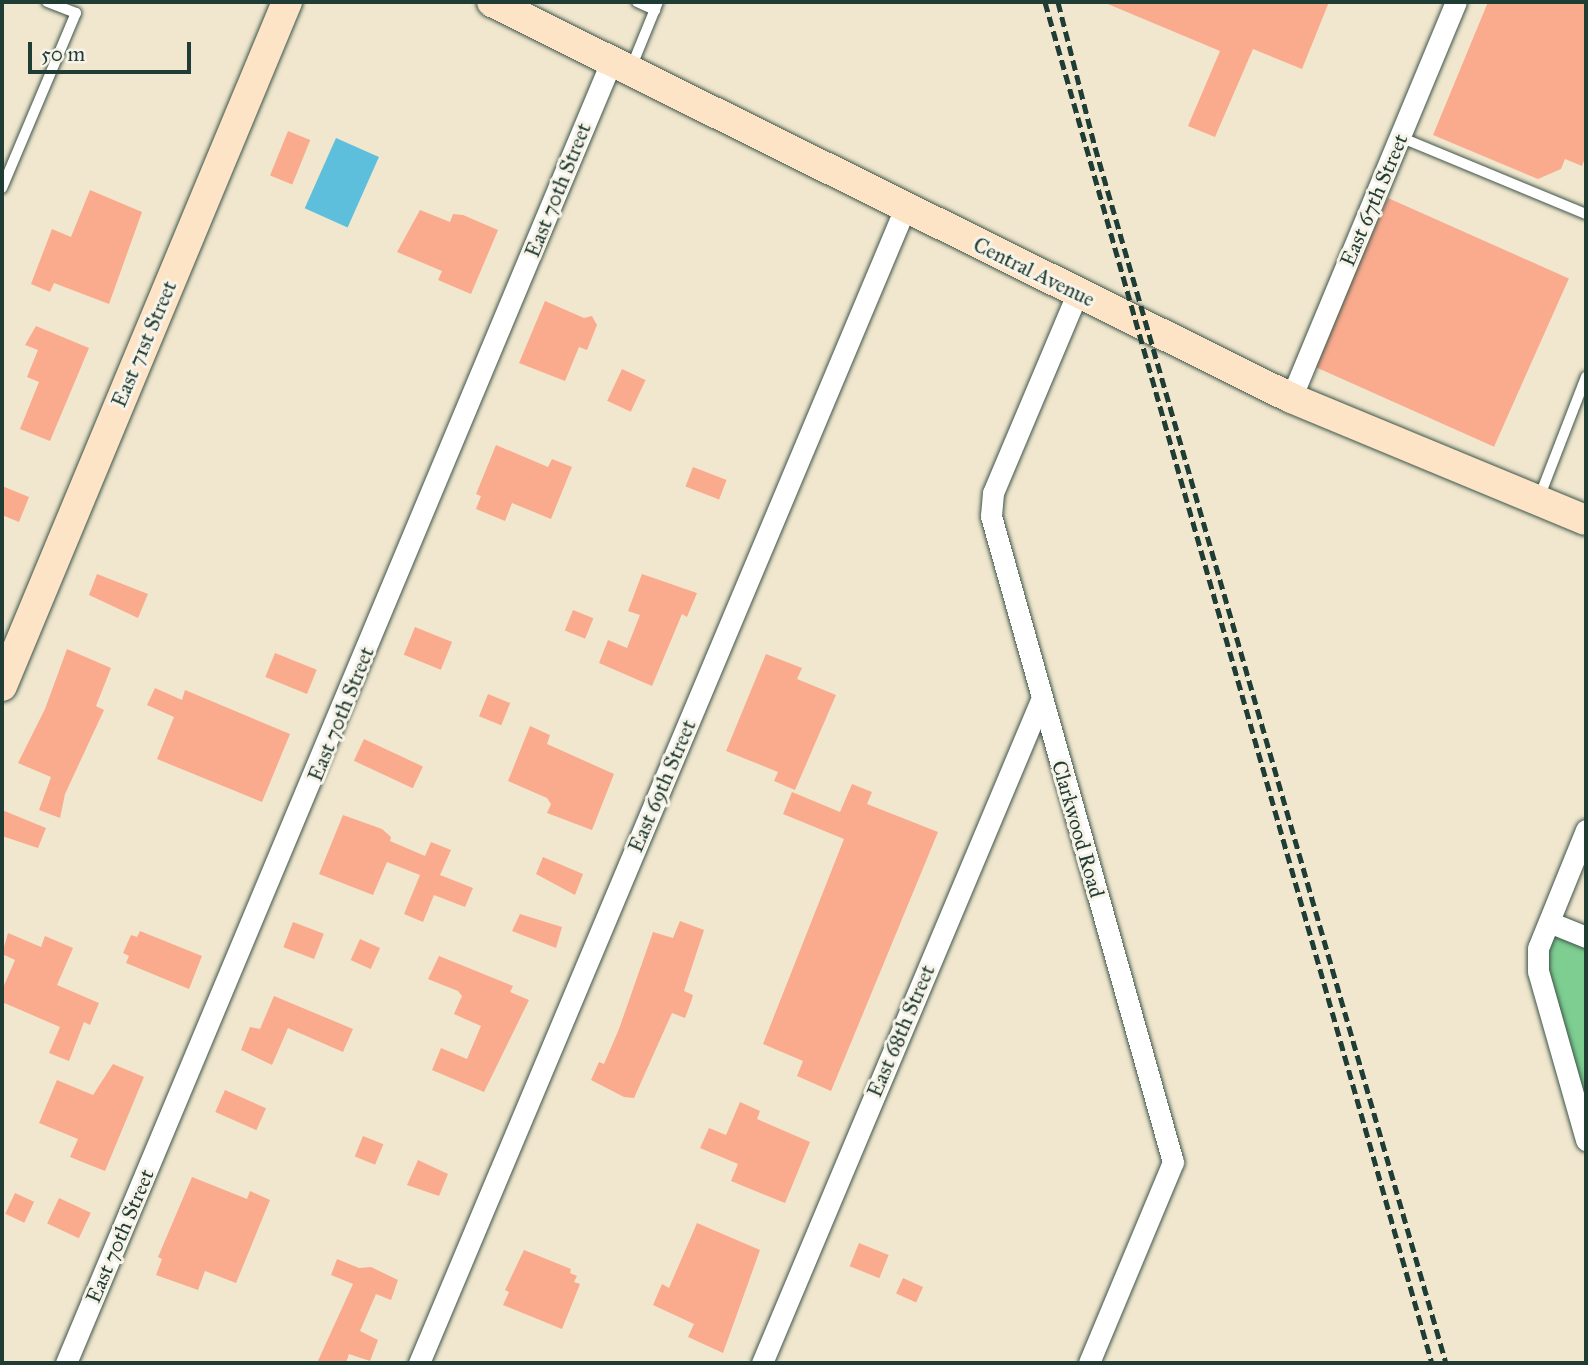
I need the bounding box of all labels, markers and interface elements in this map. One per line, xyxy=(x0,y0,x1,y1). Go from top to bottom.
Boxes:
scale bar xyxy=(32,28,194,72)
text: 50 m xyxy=(41,41,85,67)
street label: East 70th Street xyxy=(520,119,596,261)
street label: East 67th Street xyxy=(1335,130,1413,270)
street label: Central Avenue xyxy=(969,232,1099,312)
street label: East 71st Street xyxy=(106,277,182,411)
street label: East 70th Street xyxy=(303,643,379,785)
street label: East 69th Street xyxy=(623,716,701,856)
street label: Clarkwood Road xyxy=(1046,758,1110,900)
street label: East 68th Street xyxy=(862,961,940,1101)
street label: East 70th Street xyxy=(81,1165,159,1307)

